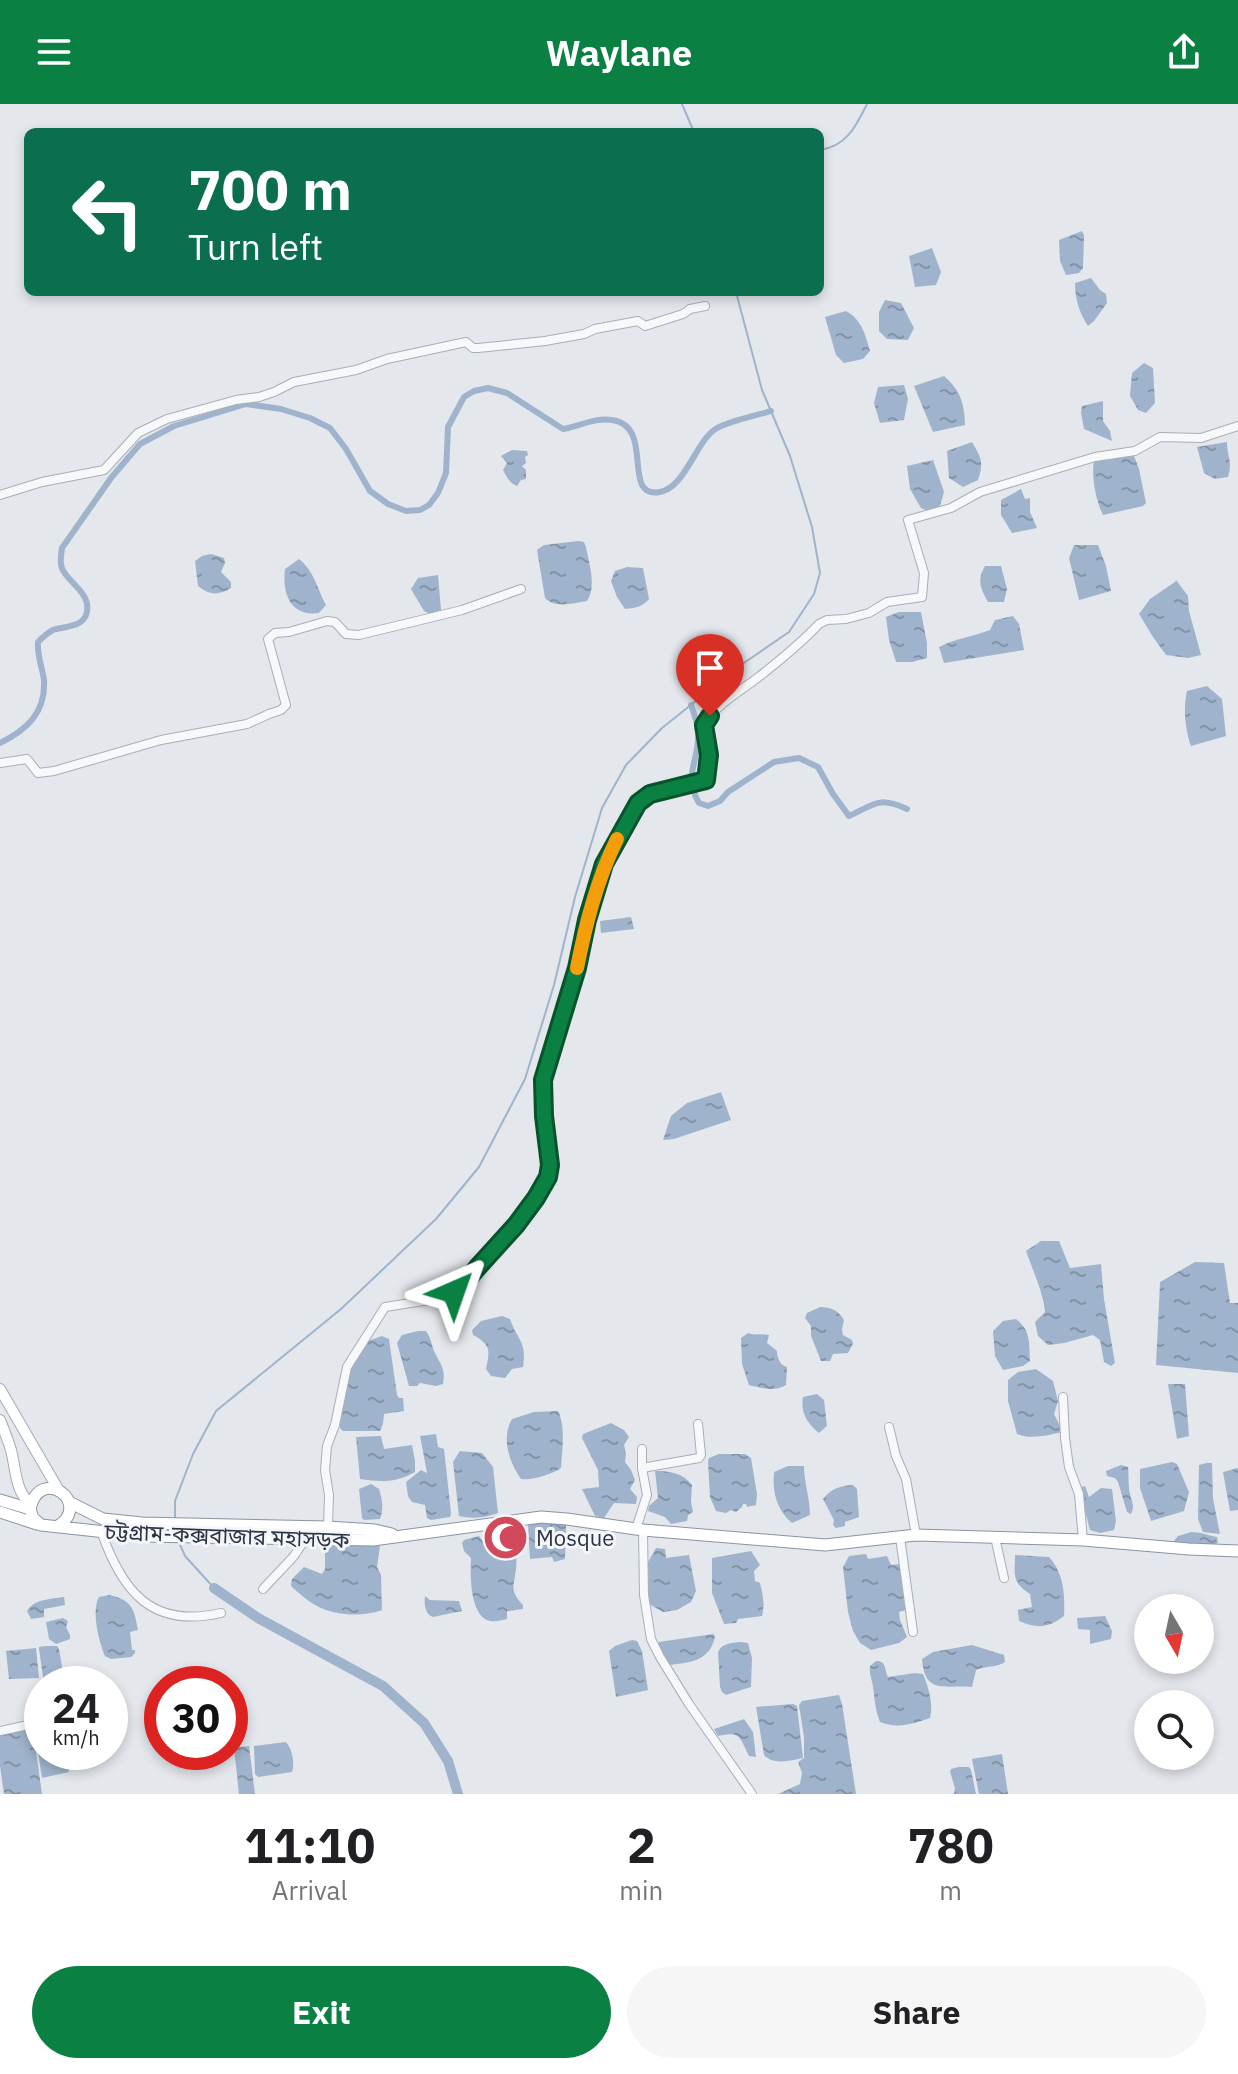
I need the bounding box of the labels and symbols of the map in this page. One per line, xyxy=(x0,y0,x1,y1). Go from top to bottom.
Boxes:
pin xyxy=(676,634,744,716)
position arrow xyxy=(412,1250,496,1334)
mosque icon: Mosque xyxy=(481,1513,529,1561)
street label: চট্টগ্রাম-কক্সবাজার মহাসড়ক xyxy=(103,1516,350,1554)
place label: Mosque xyxy=(536,1523,614,1552)
north arrow xyxy=(1134,1594,1214,1674)
speed limit sign: 30 xyxy=(144,1666,248,1770)

